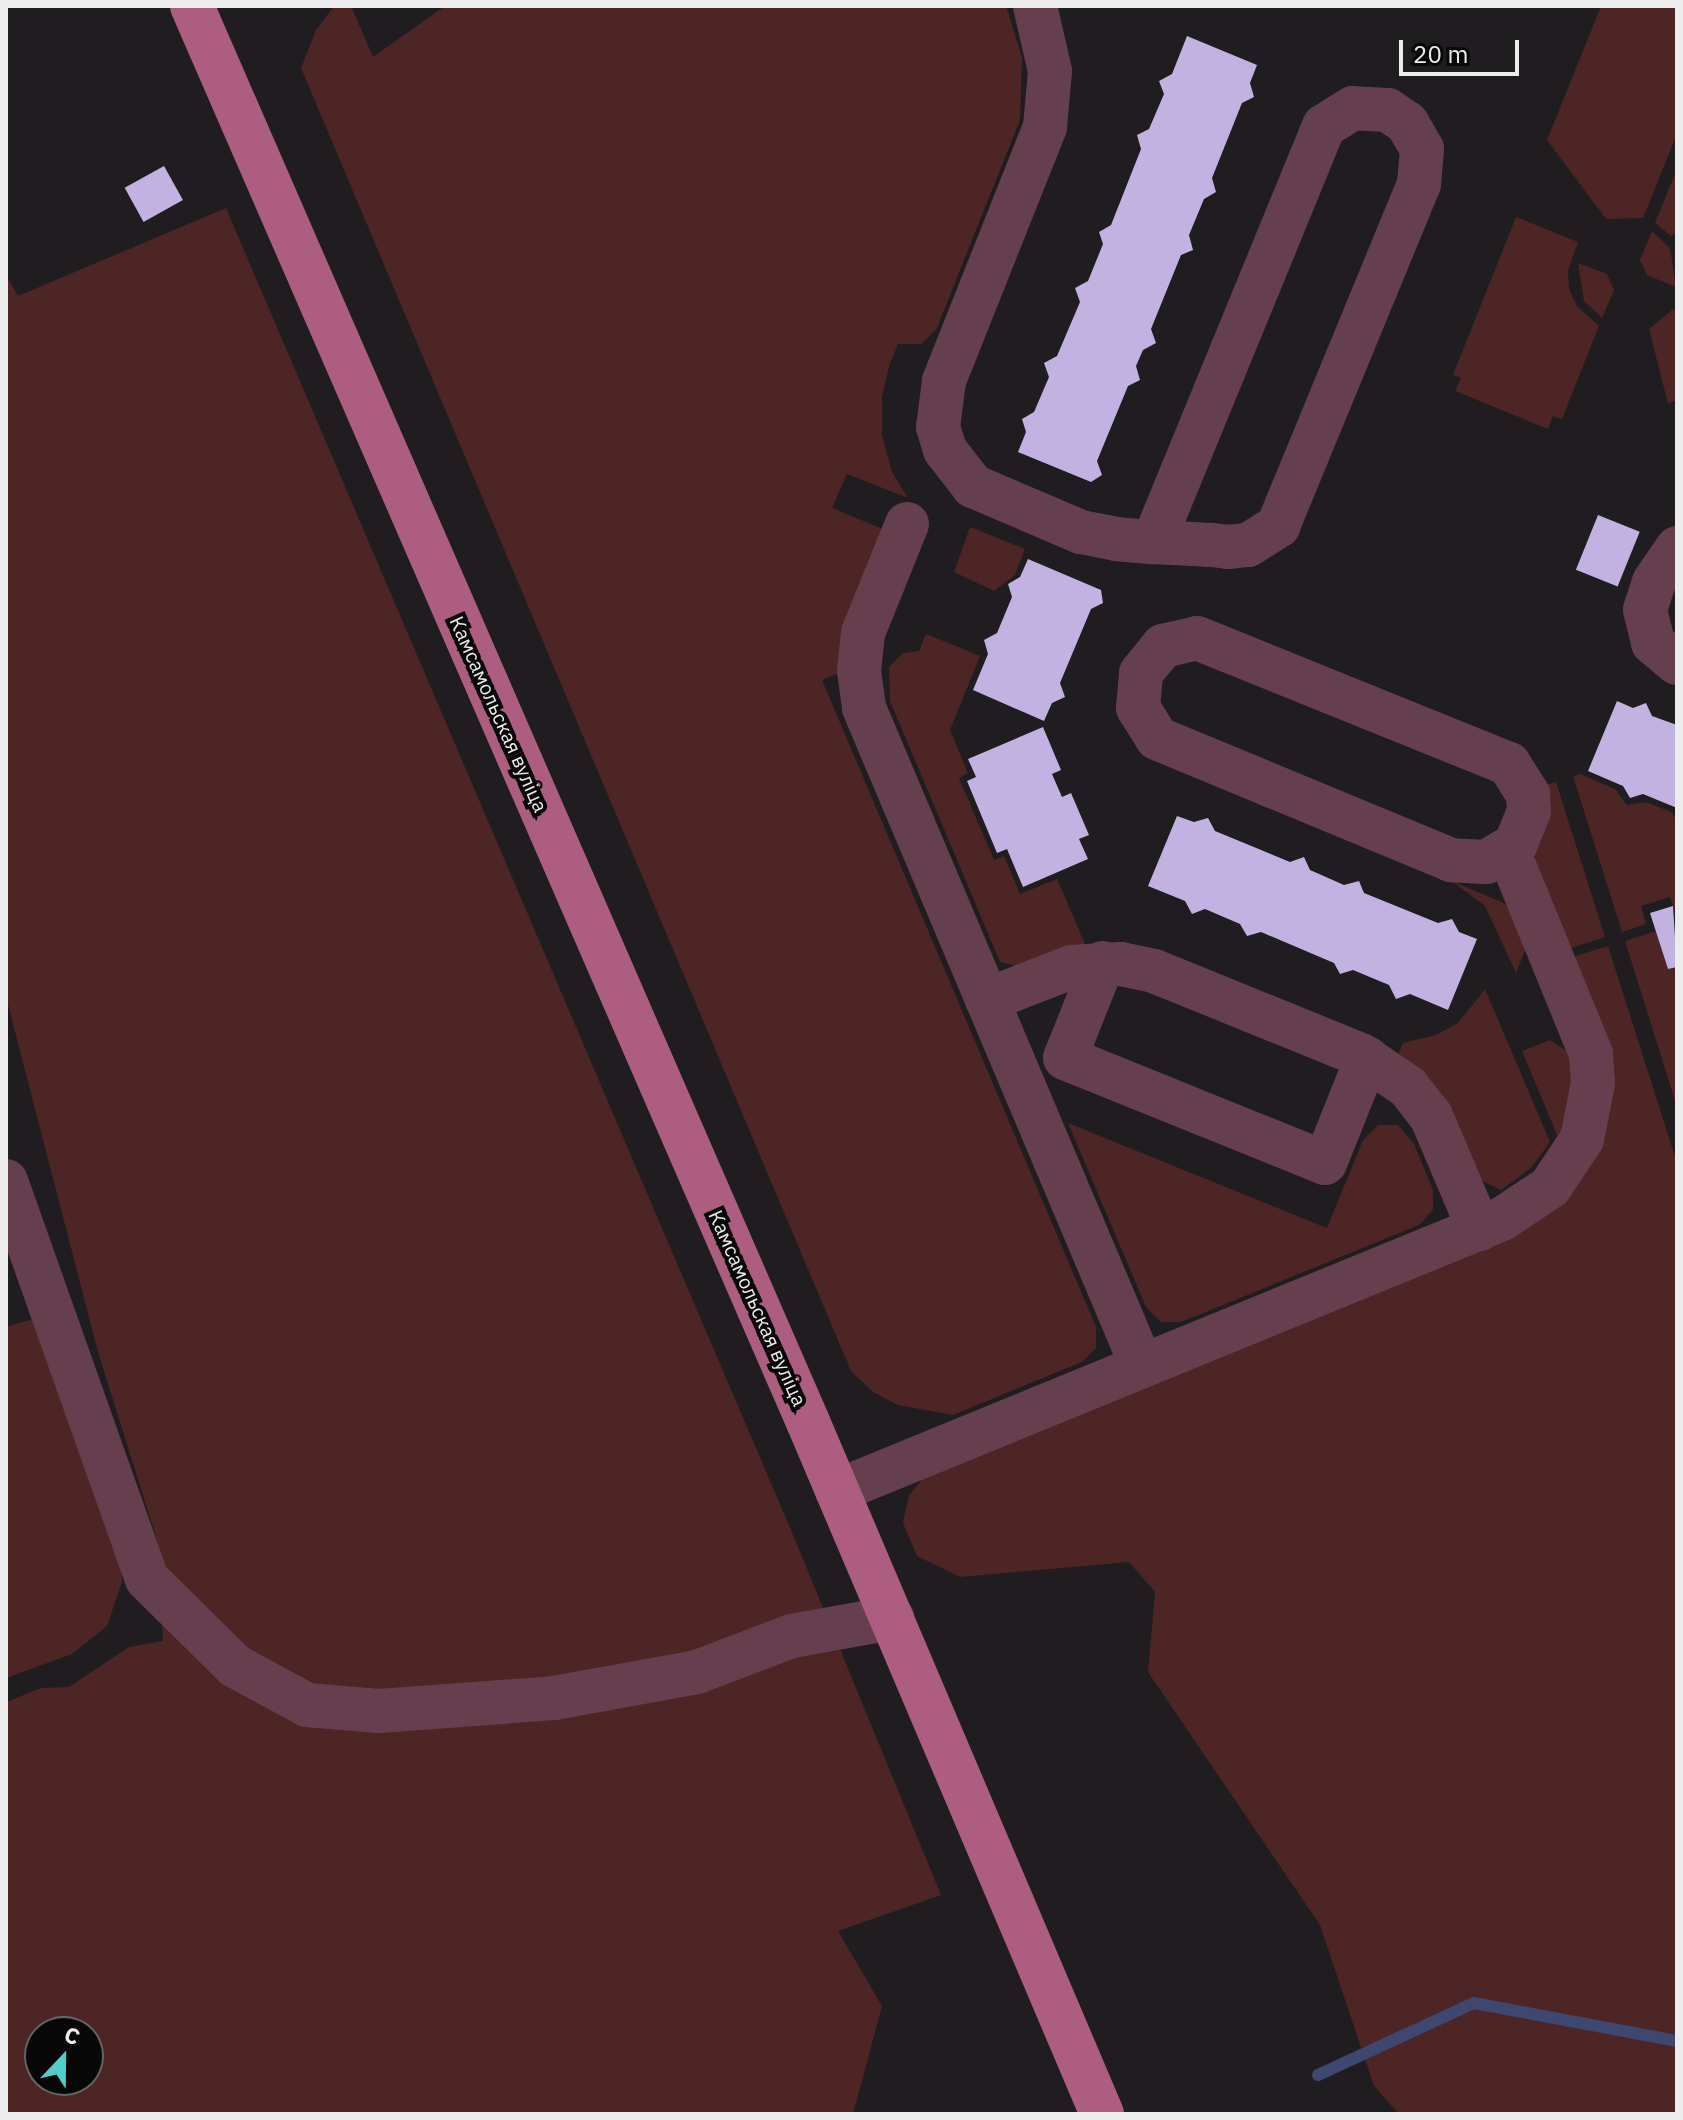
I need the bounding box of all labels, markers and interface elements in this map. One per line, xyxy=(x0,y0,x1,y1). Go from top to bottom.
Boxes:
scale bar xyxy=(1403,24,1523,74)
text: 20 m xyxy=(1413,38,1468,70)
street label: Камсамольская вуліца xyxy=(445,612,553,816)
street label: Камсамольская вуліца xyxy=(704,1206,812,1410)
north arrow xyxy=(24,2016,104,2096)
text: С xyxy=(60,2019,84,2051)

